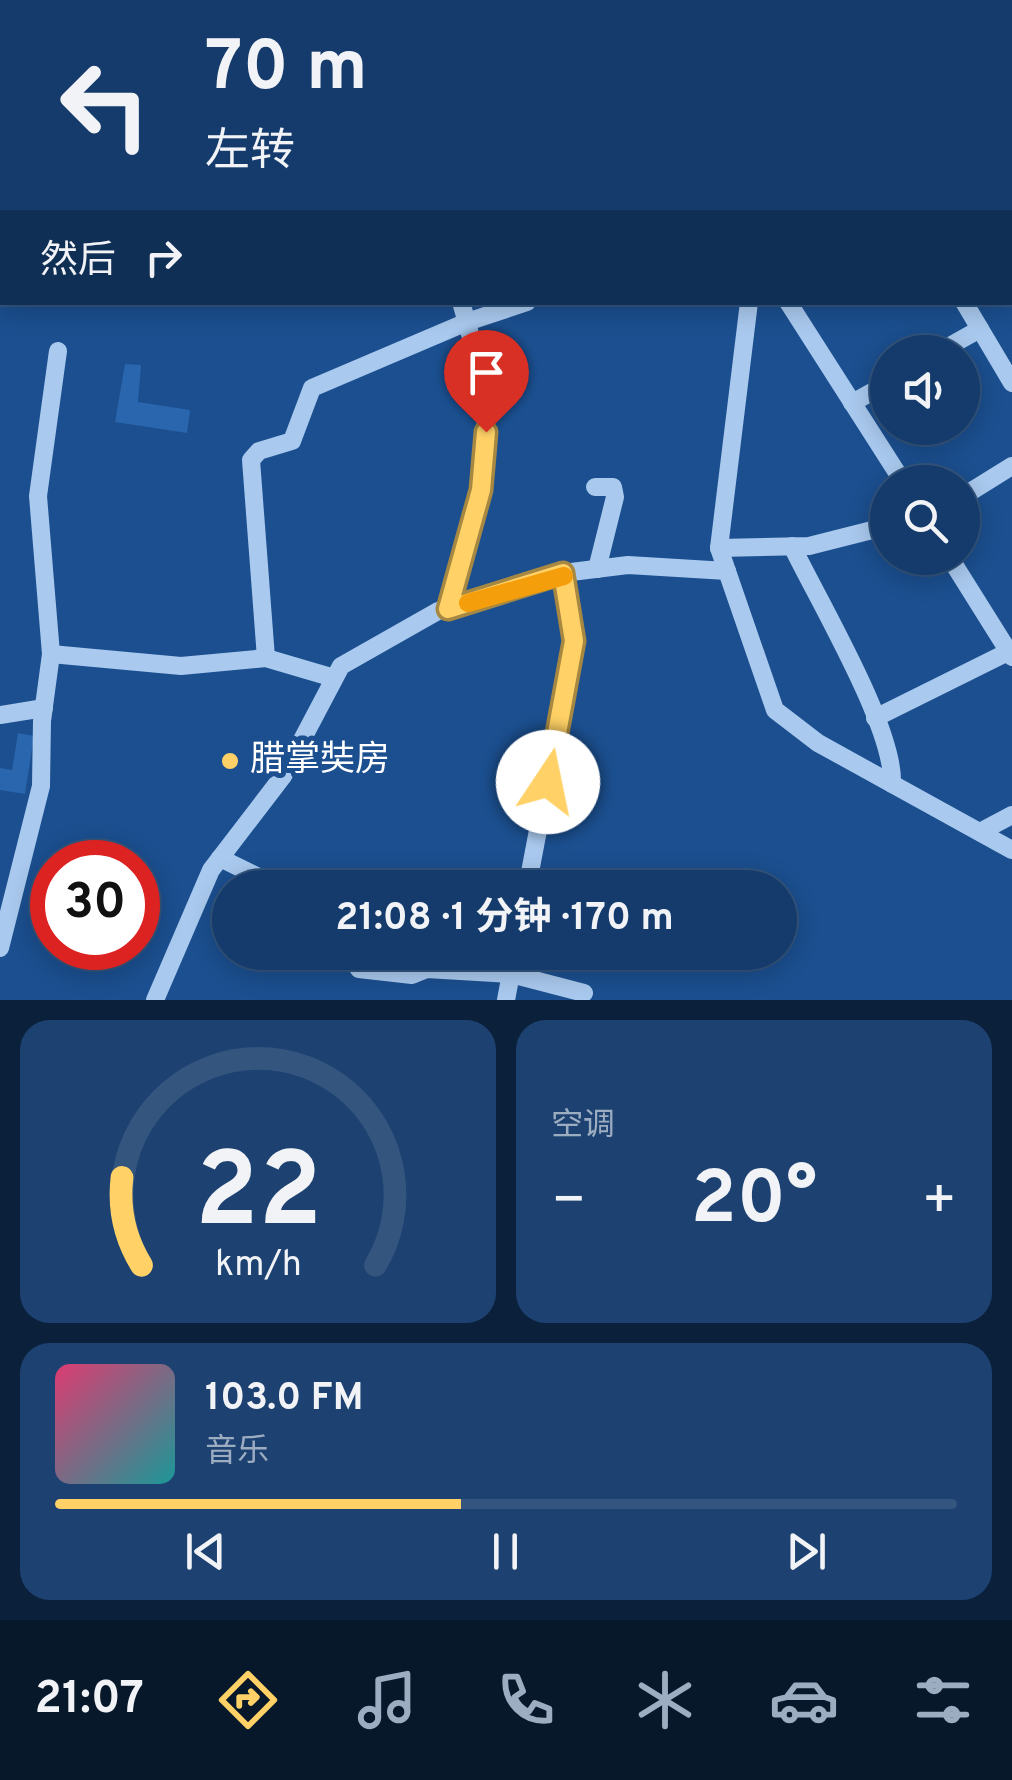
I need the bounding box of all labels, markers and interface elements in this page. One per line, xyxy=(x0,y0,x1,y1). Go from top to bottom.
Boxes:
text: 70 m xyxy=(205,26,368,115)
icon: left xyxy=(40,40,170,170)
text: 左转 xyxy=(205,125,295,182)
icon: right xyxy=(136,230,191,285)
text: 然后 xyxy=(40,238,116,287)
pin xyxy=(444,330,529,433)
map controls xyxy=(870,335,980,575)
button: sound xyxy=(870,335,980,445)
icon: arrive xyxy=(459,345,514,400)
button: search xyxy=(870,465,980,575)
position arrow xyxy=(496,730,600,834)
place label: 腊掌奘房 xyxy=(250,739,390,783)
marker: 腊掌奘房 xyxy=(219,750,241,772)
speed limit sign: 30 xyxy=(30,840,160,970)
text: 21:08 · 1 分钟 · 170 m xyxy=(335,895,674,944)
text: 空调 xyxy=(551,1107,615,1147)
text: 22 xyxy=(194,1131,322,1263)
text: 20° xyxy=(691,1155,817,1250)
text: − xyxy=(551,1168,586,1238)
text: + xyxy=(922,1168,957,1238)
text: km/h xyxy=(215,1243,301,1289)
text: 103.0 FM xyxy=(205,1375,363,1424)
text: 音乐 xyxy=(205,1433,269,1473)
icon: previous xyxy=(178,1524,233,1579)
icon: pause xyxy=(478,1524,533,1579)
icon: next xyxy=(779,1524,834,1579)
icon: directions xyxy=(213,1665,283,1735)
icon: music xyxy=(352,1665,422,1735)
icon: phone xyxy=(491,1665,561,1735)
icon: climate xyxy=(630,1665,700,1735)
icon: car xyxy=(769,1665,839,1735)
icon: filters xyxy=(908,1665,978,1735)
text: 21:07 xyxy=(34,1672,144,1729)

